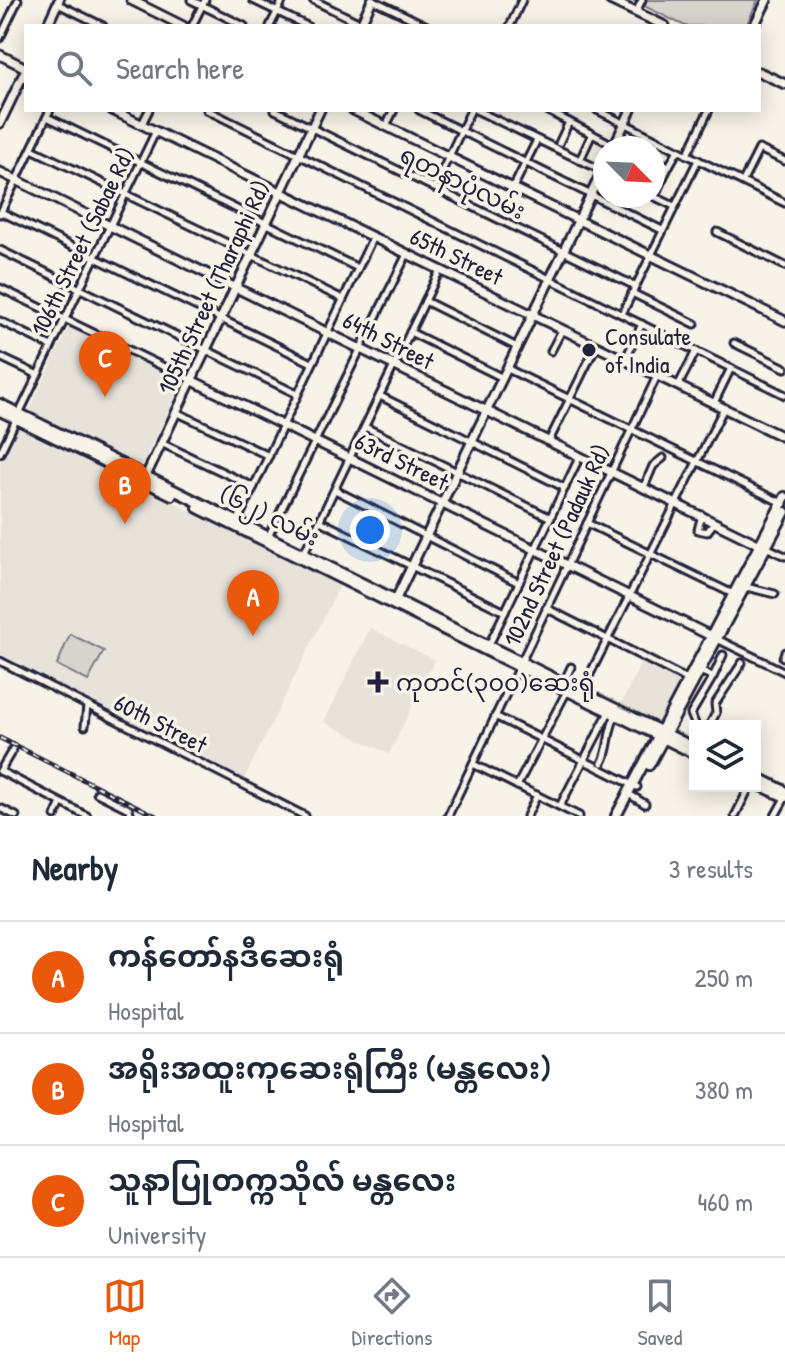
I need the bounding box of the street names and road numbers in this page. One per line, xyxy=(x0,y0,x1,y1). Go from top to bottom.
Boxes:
street label: ရတနာပုံလမ်း xyxy=(393,138,531,230)
street label: 106th Street (Sabae Rd) xyxy=(22,141,142,341)
street label: 105th Street (Tharaphi Rd) xyxy=(149,175,277,399)
street label: 65th Street xyxy=(405,220,509,293)
street label: 64th Street xyxy=(338,303,441,377)
street label: 63rd Street xyxy=(350,425,455,498)
street label: 102nd Street (Padauk Rd) xyxy=(495,439,617,651)
street label: (၆၂) လမ်း xyxy=(213,477,325,556)
street label: 60th Street xyxy=(109,686,213,760)

